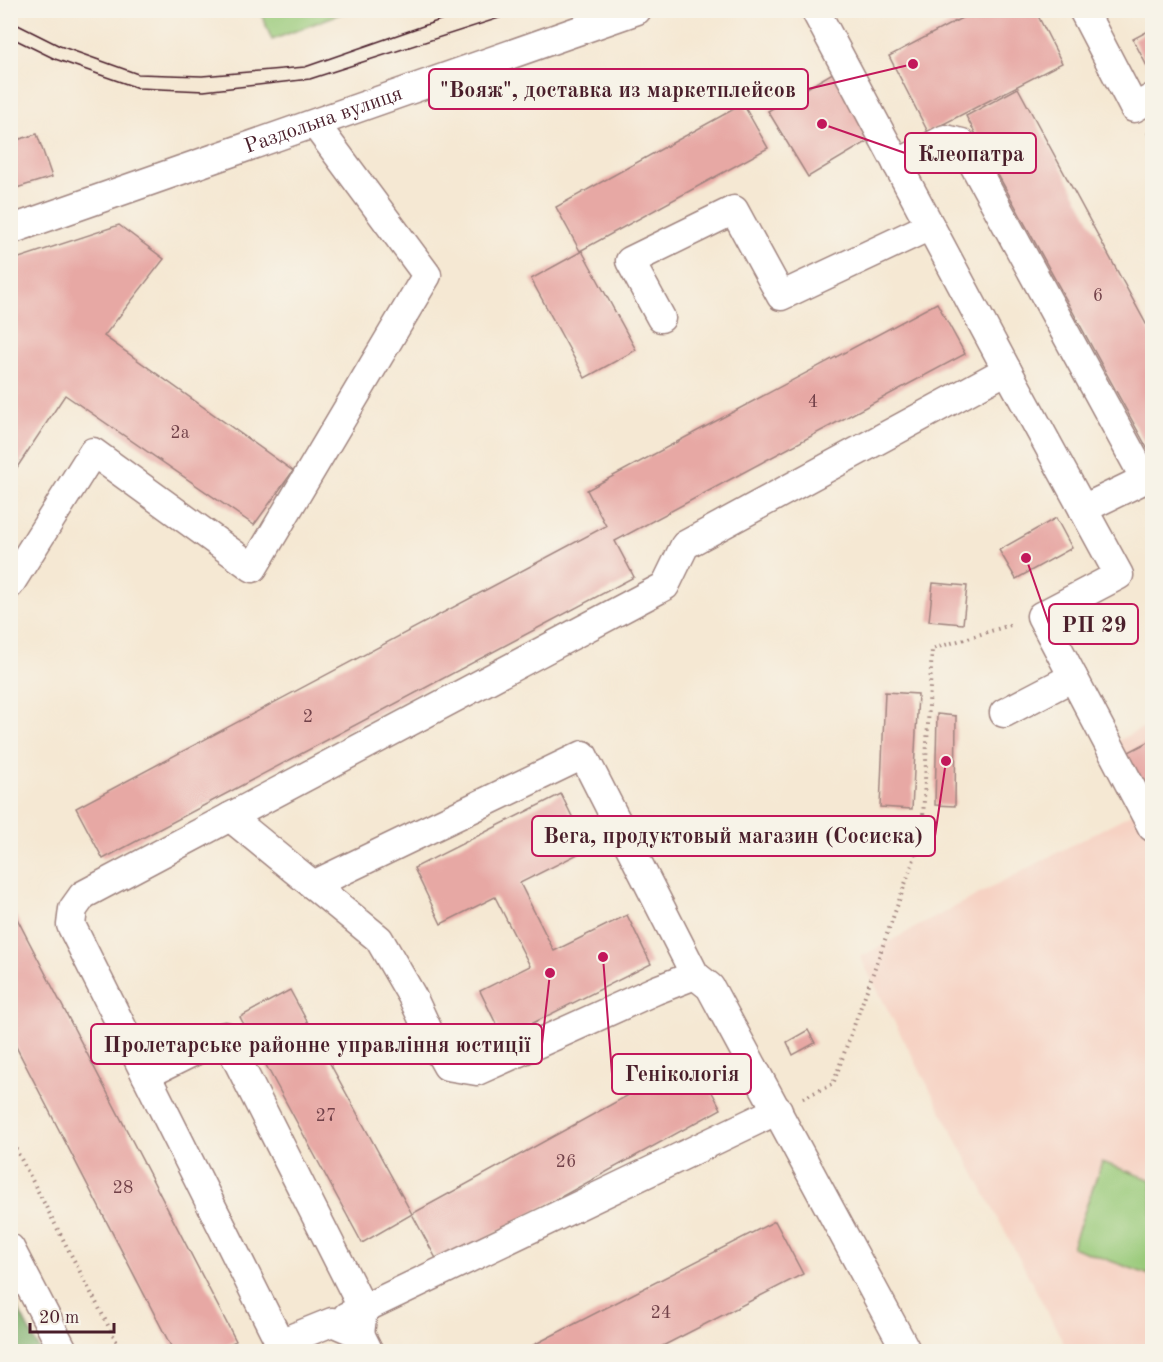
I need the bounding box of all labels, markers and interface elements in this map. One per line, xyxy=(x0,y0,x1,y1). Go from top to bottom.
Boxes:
callout: "Вояж", доставка из маркетплейсов xyxy=(429,69,808,109)
text: "Вояж", доставка из маркетплейсов xyxy=(440,80,796,102)
street label: Раздольна вулиця xyxy=(241,83,405,157)
callout: Клеопатра xyxy=(905,133,1036,173)
text: Клеопатра xyxy=(918,144,1024,166)
house number: 6 xyxy=(1093,287,1103,305)
house number: 4 xyxy=(808,393,818,411)
house number: 2а xyxy=(170,424,190,442)
callout: РП 29 xyxy=(1049,604,1138,644)
text: РП 29 xyxy=(1062,615,1127,637)
house number: 2 xyxy=(303,708,313,726)
callout: Вега, продуктовый магазин (Сосиска) xyxy=(532,816,935,856)
text: Вега, продуктовый магазин (Сосиска) xyxy=(543,826,923,848)
callout: Пролетарське районне управління юстиції xyxy=(91,1024,542,1064)
text: Пролетарське районне управління юстиції xyxy=(103,1035,531,1057)
callout: Генікологія xyxy=(612,1054,751,1094)
text: Генікологія xyxy=(624,1064,740,1086)
house number: 27 xyxy=(316,1107,336,1125)
house number: 26 xyxy=(556,1153,576,1171)
house number: 28 xyxy=(113,1179,133,1197)
scale bar xyxy=(30,1296,114,1334)
house number: 24 xyxy=(651,1304,671,1322)
text: 20 m xyxy=(39,1309,79,1327)

